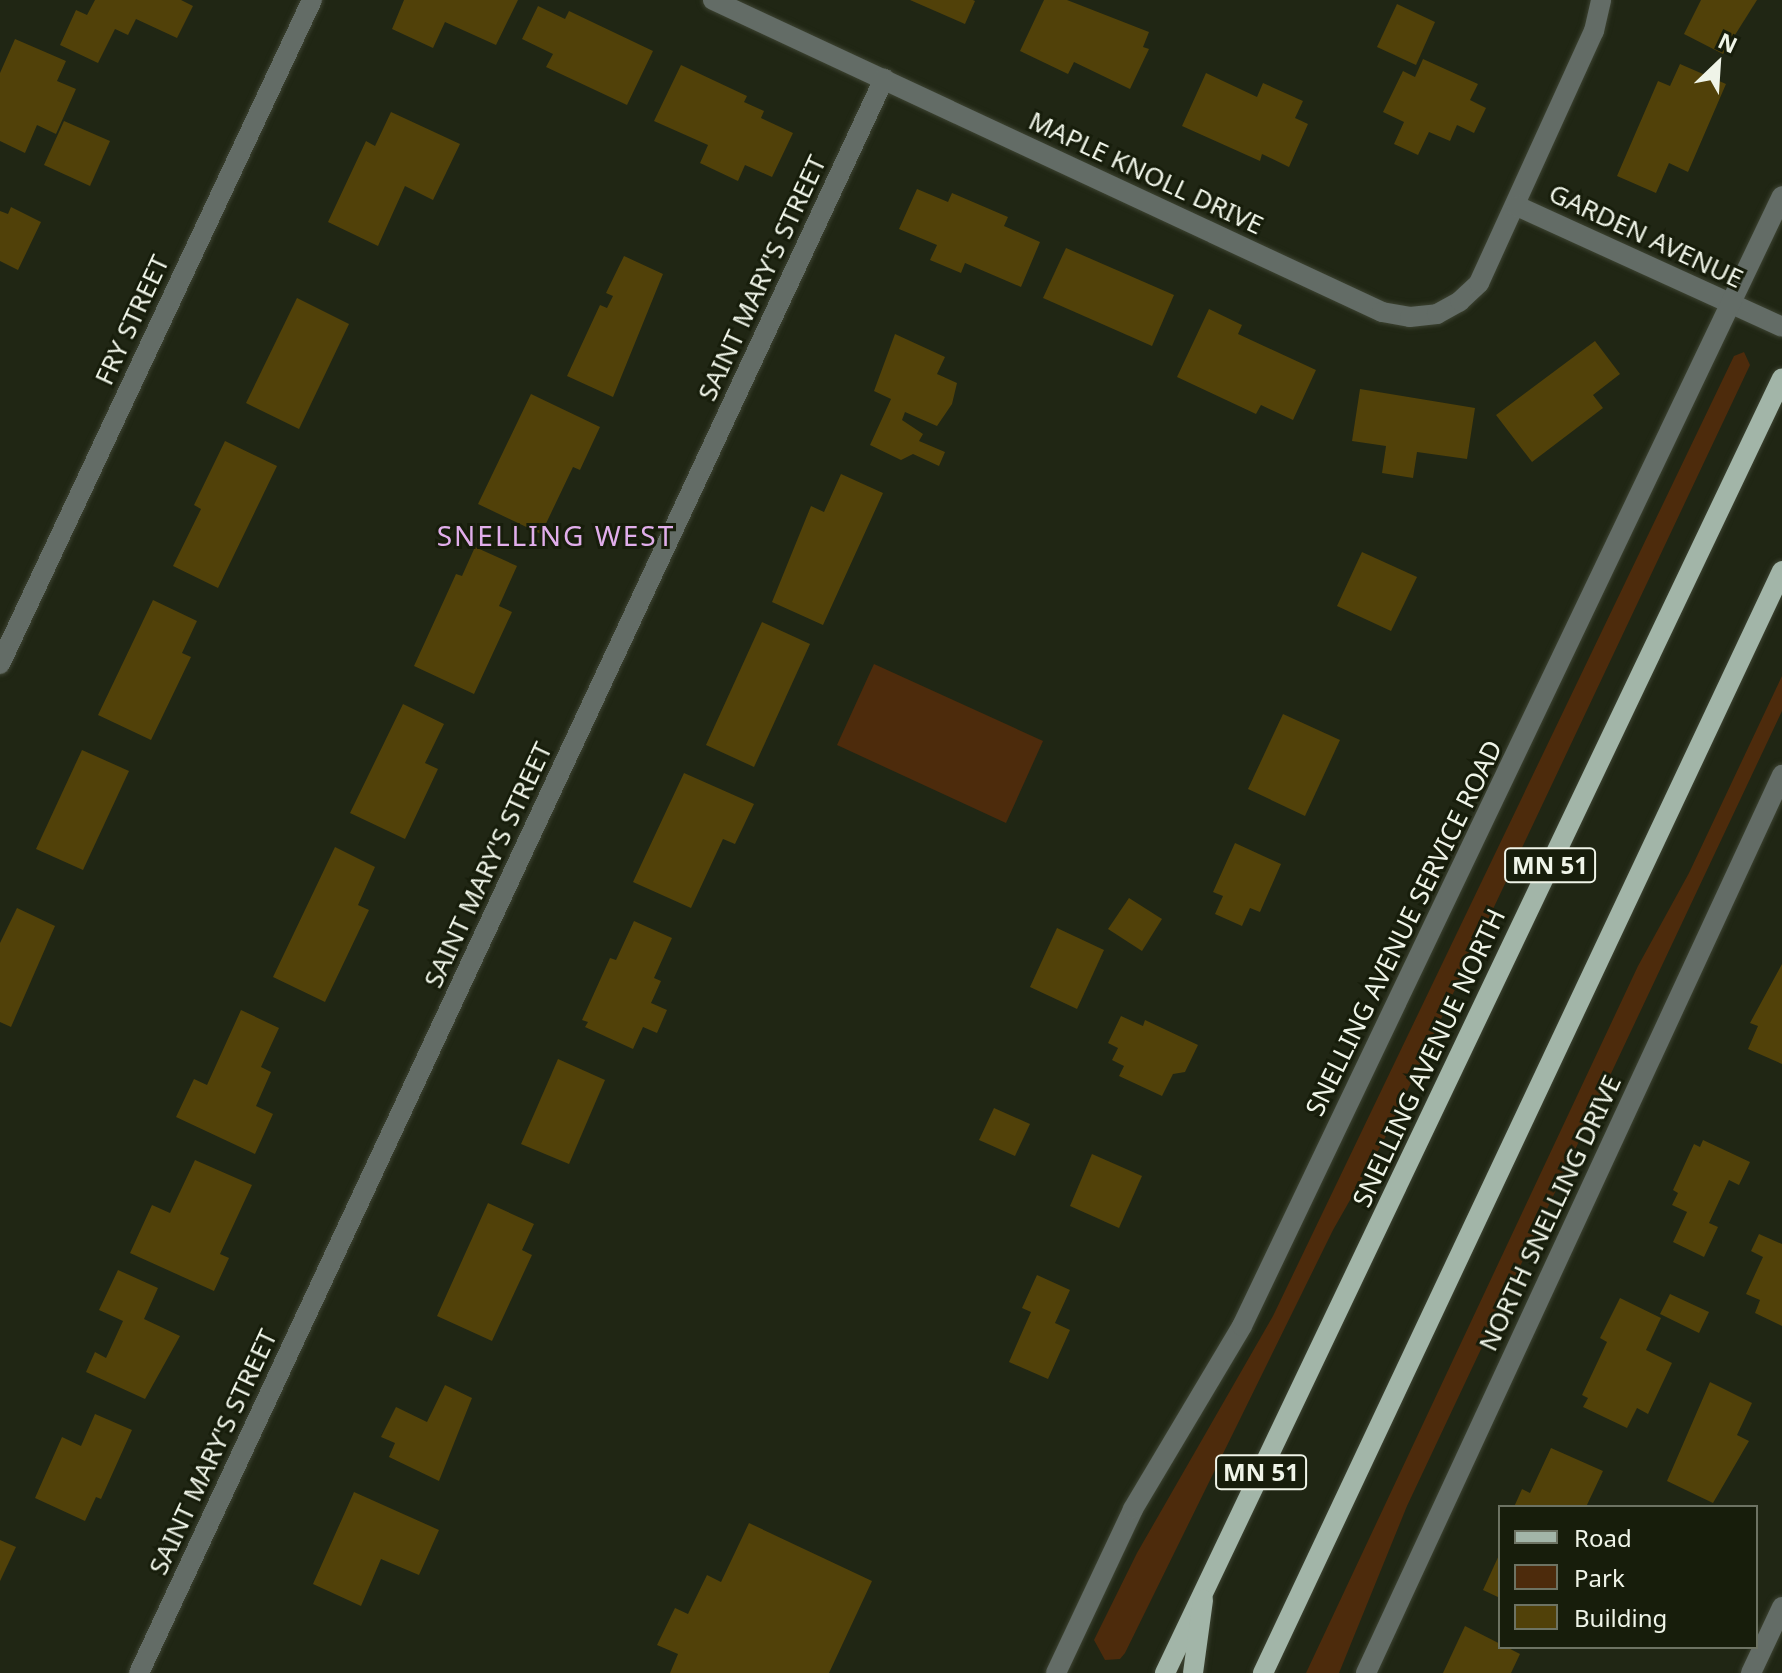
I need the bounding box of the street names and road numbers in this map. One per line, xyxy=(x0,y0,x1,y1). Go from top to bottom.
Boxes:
street label: MAPLE KNOLL DRIVE xyxy=(1024,105,1268,241)
street label: SAINT MARY'S STREET xyxy=(691,150,833,406)
street label: GARDEN AVENUE xyxy=(1544,177,1748,295)
street label: FRY STREET xyxy=(88,250,176,390)
street label: SNELLING AVENUE SERVICE ROAD xyxy=(1299,735,1509,1121)
street label: SAINT MARY'S STREET xyxy=(417,737,559,993)
road number: MN 51 xyxy=(1504,845,1596,885)
street label: SNELLING AVENUE NORTH xyxy=(1346,904,1512,1212)
street label: NORTH SNELLING DRIVE xyxy=(1472,1070,1628,1356)
street label: SAINT MARY'S STREET xyxy=(142,1324,284,1580)
road number: MN 51 xyxy=(1215,1452,1307,1492)

